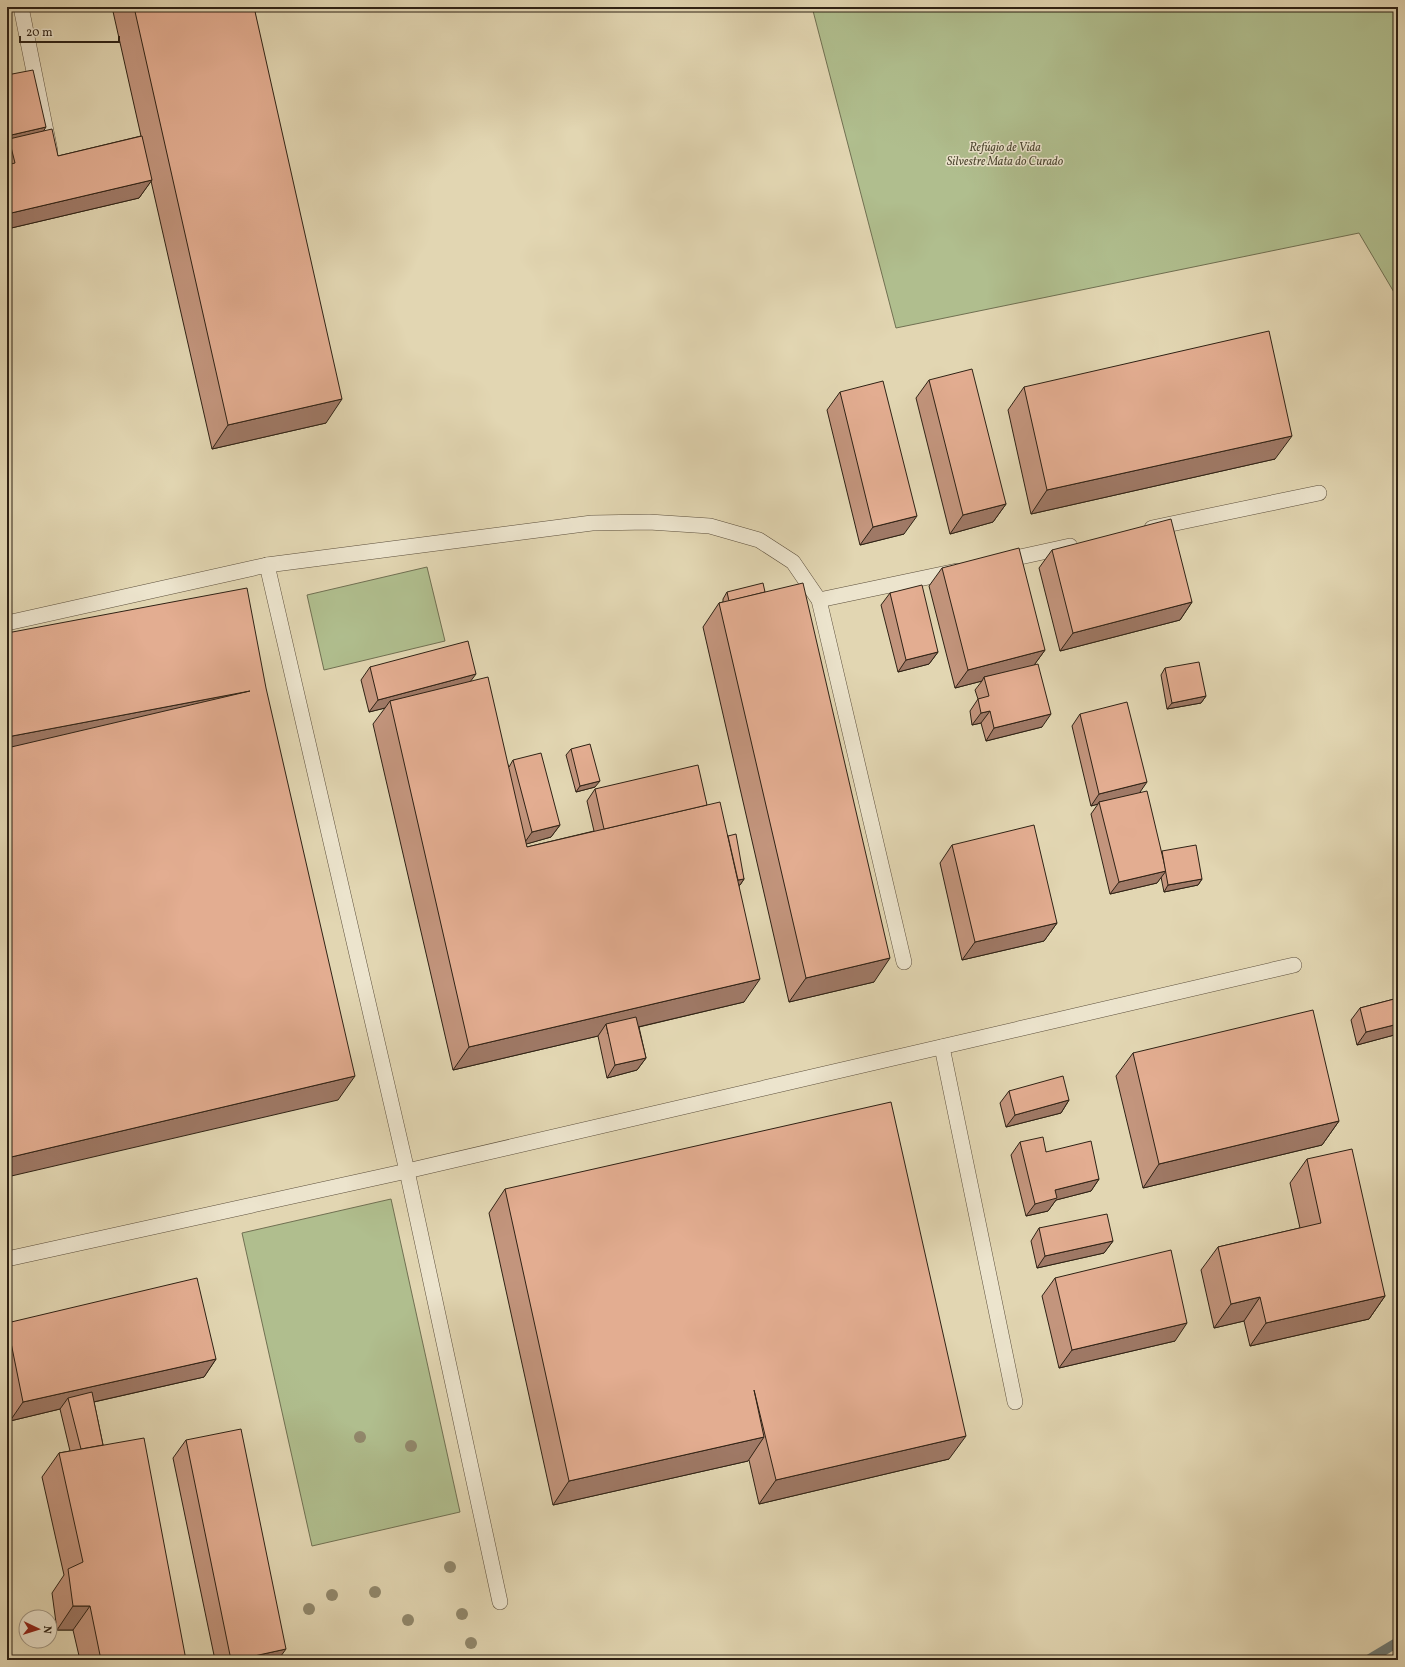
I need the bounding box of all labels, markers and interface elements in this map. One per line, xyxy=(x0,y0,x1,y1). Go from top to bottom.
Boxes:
scale bar xyxy=(20,18,119,44)
text: 20 m xyxy=(26,25,53,41)
park label: Refúgio de Vida Silvestre Mata do Curado xyxy=(947,140,1064,170)
north arrow xyxy=(18,1609,58,1649)
text: N xyxy=(39,1625,54,1634)

